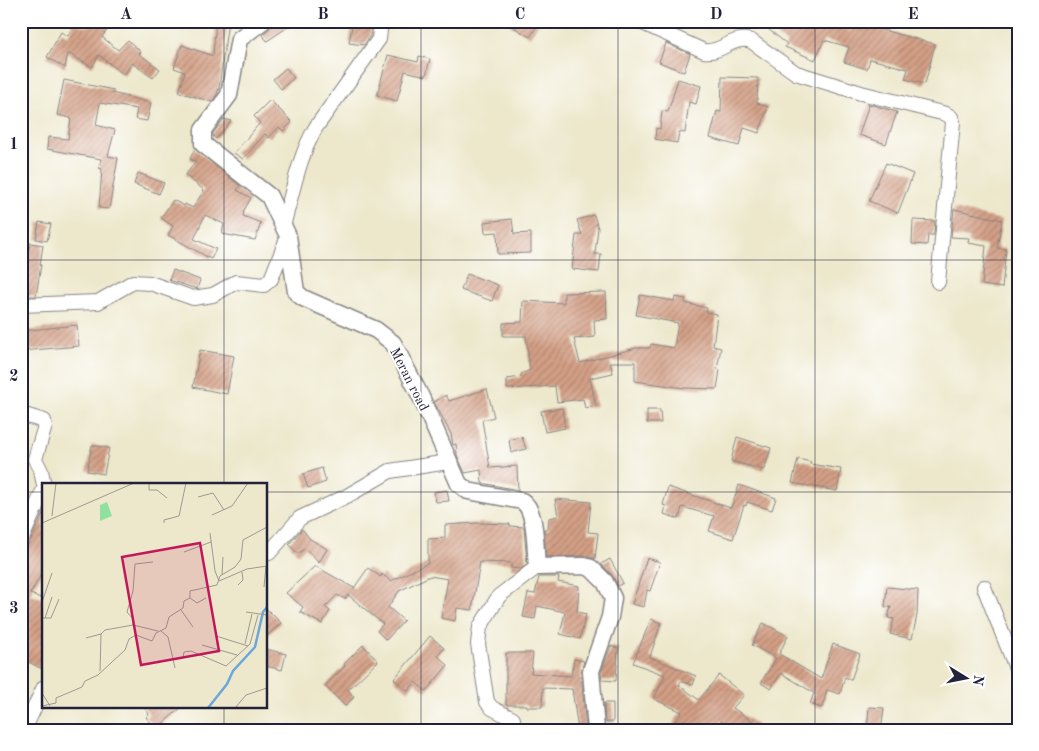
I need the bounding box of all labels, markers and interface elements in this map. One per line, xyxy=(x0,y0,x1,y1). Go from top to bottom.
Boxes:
text: A xyxy=(120,7,132,23)
text: B xyxy=(317,7,329,23)
text: C xyxy=(515,7,525,23)
text: D xyxy=(710,7,722,23)
text: E xyxy=(907,7,919,23)
text: 1 xyxy=(9,137,19,153)
street label: Meran road xyxy=(387,345,431,413)
text: 2 xyxy=(9,369,19,385)
inset map xyxy=(42,483,268,708)
text: 3 xyxy=(9,601,19,617)
north arrow xyxy=(942,654,992,704)
text: N xyxy=(970,674,986,687)

